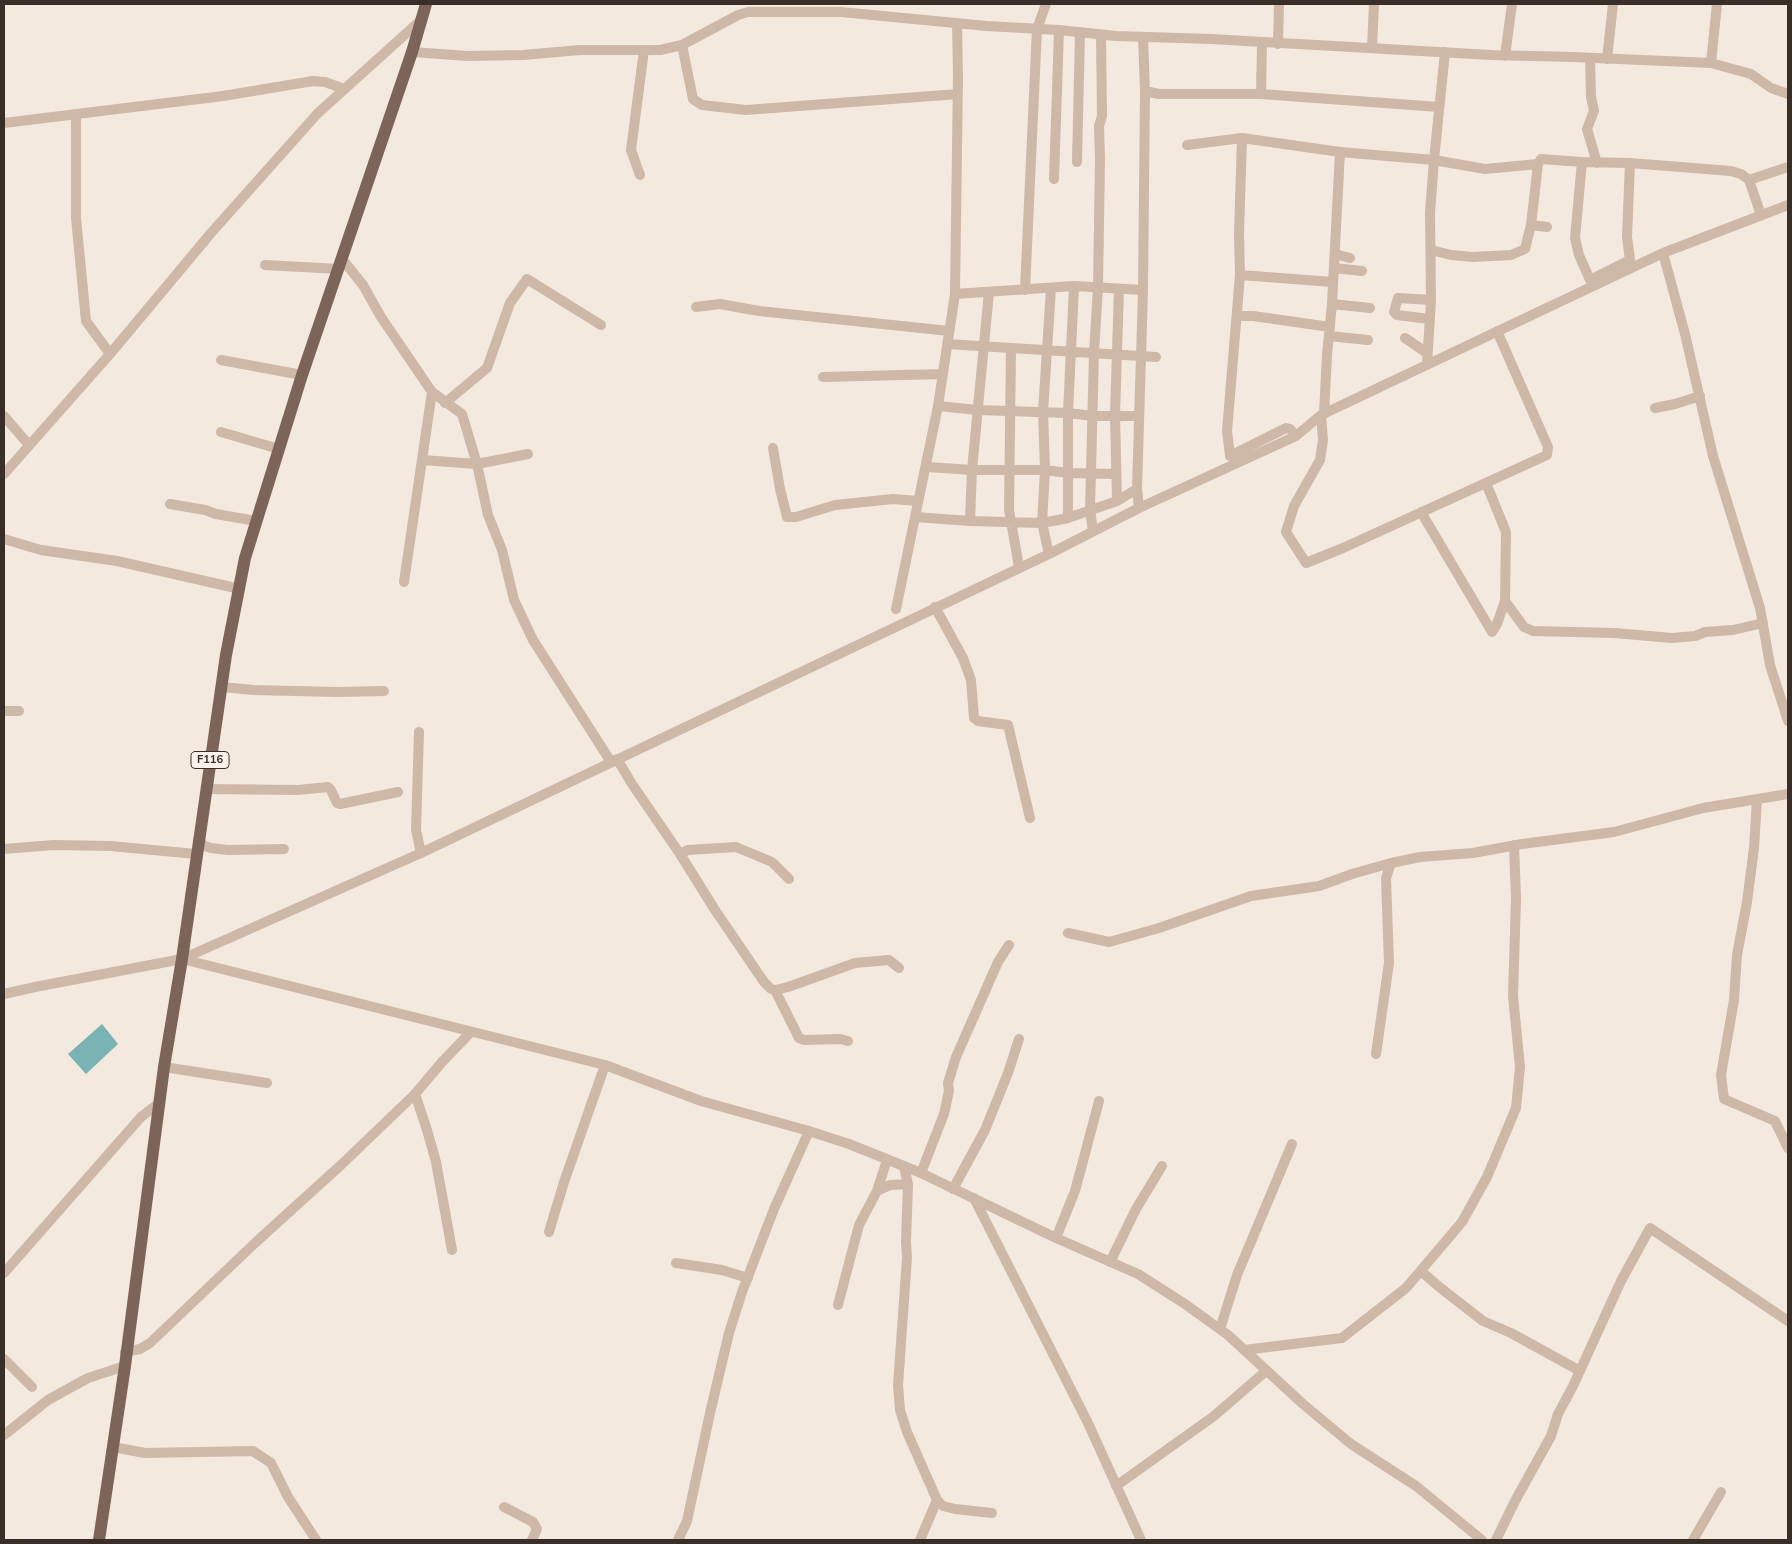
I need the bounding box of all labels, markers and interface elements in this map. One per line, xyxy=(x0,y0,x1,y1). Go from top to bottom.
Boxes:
road number: F116 xyxy=(191,752,229,768)

